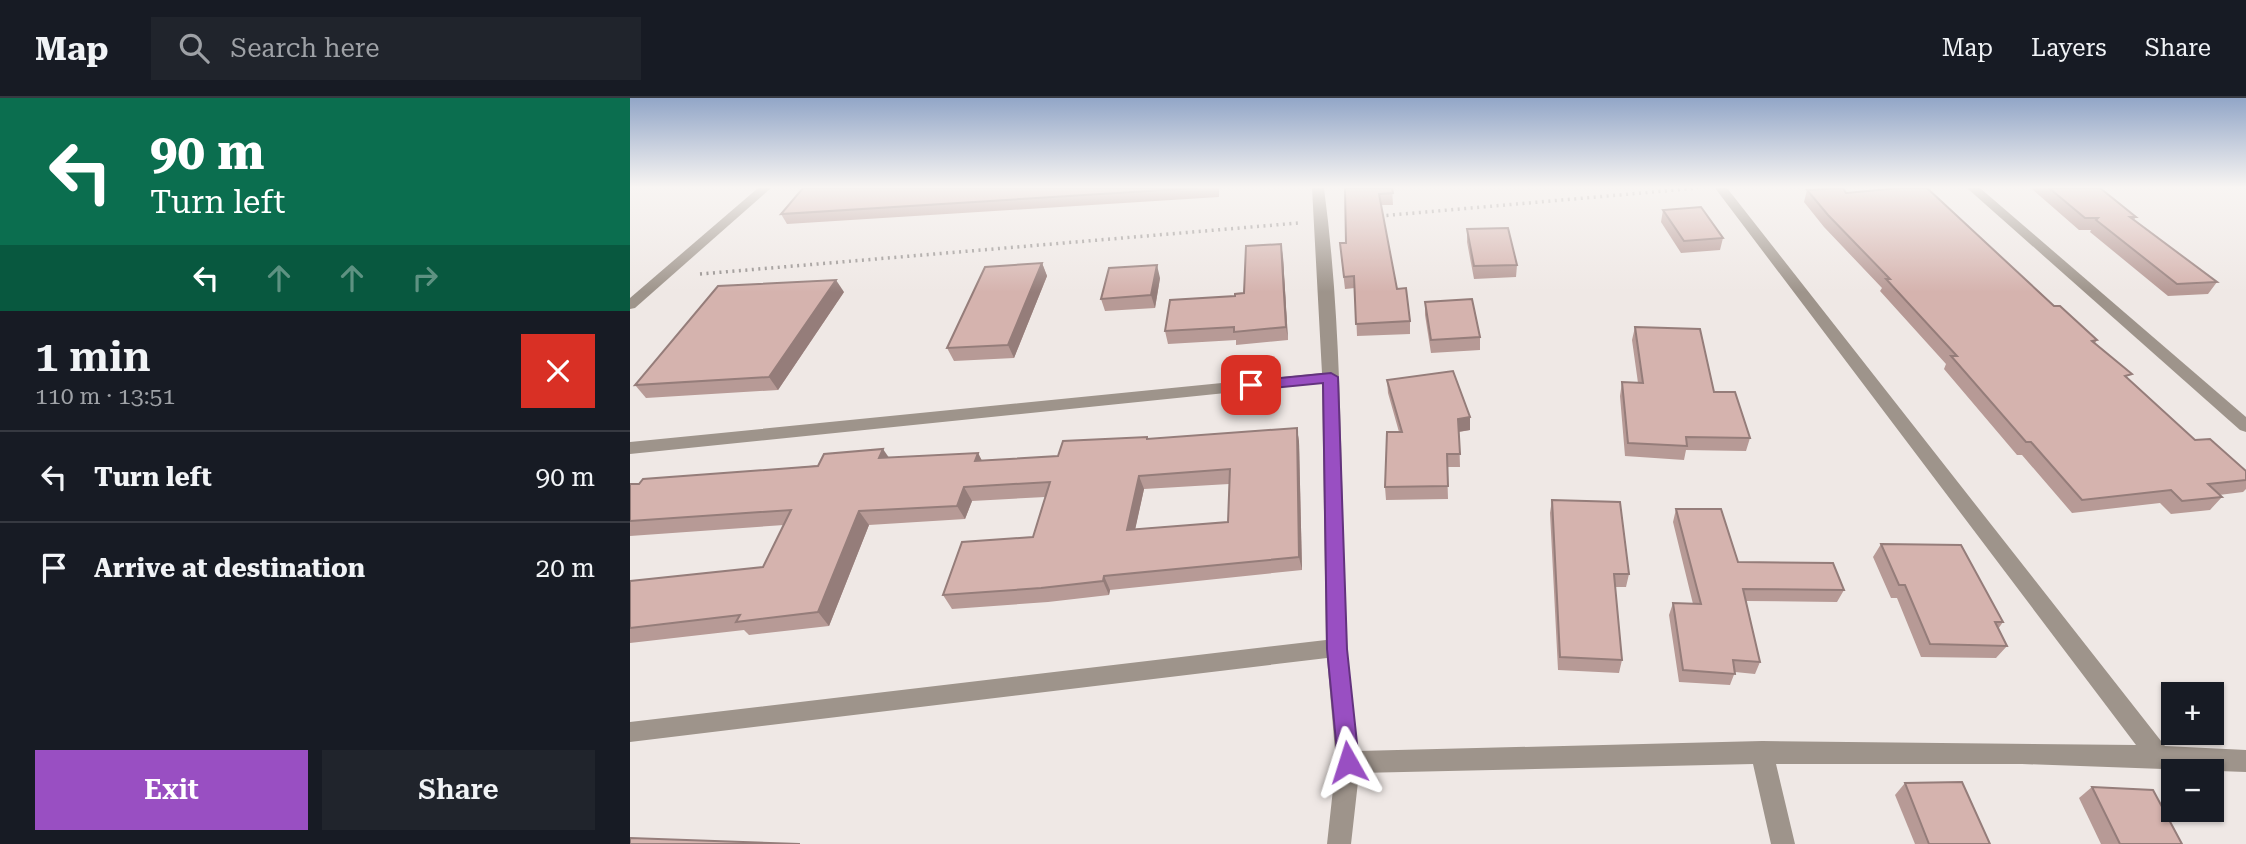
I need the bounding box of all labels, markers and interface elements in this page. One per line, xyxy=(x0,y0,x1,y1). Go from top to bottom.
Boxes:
search box xyxy=(151,17,641,80)
text: Map xyxy=(35,29,109,68)
icon: search xyxy=(175,29,213,67)
text: Search here xyxy=(231,33,380,63)
text: Map xyxy=(1942,34,1993,62)
text: Layers xyxy=(2031,34,2107,62)
text: Share xyxy=(2145,34,2211,62)
text: 90 m xyxy=(150,124,265,181)
icon: left xyxy=(35,126,126,217)
text: Turn left xyxy=(150,183,285,221)
icon: left xyxy=(187,259,225,297)
icon: ahead xyxy=(260,259,298,297)
icon: ahead xyxy=(333,259,371,297)
icon: right xyxy=(406,259,444,297)
text: 1 min xyxy=(35,332,151,381)
button: close xyxy=(521,334,595,408)
pin xyxy=(1221,355,1281,415)
icon: arrive xyxy=(1232,366,1270,404)
text: 110 m · 13:51 xyxy=(35,383,175,410)
icon: left xyxy=(35,458,73,496)
text: Turn left xyxy=(94,462,212,492)
text: 90 m xyxy=(536,462,595,492)
icon: arrive xyxy=(35,549,73,587)
text: Arrive at destination xyxy=(94,553,365,583)
text: 20 m xyxy=(536,553,595,583)
map controls xyxy=(2161,682,2224,822)
button: + xyxy=(2161,682,2224,745)
position arrow xyxy=(1311,725,1385,799)
button: Exit xyxy=(35,750,308,830)
button: Share xyxy=(322,750,595,830)
button: − xyxy=(2161,759,2224,822)

